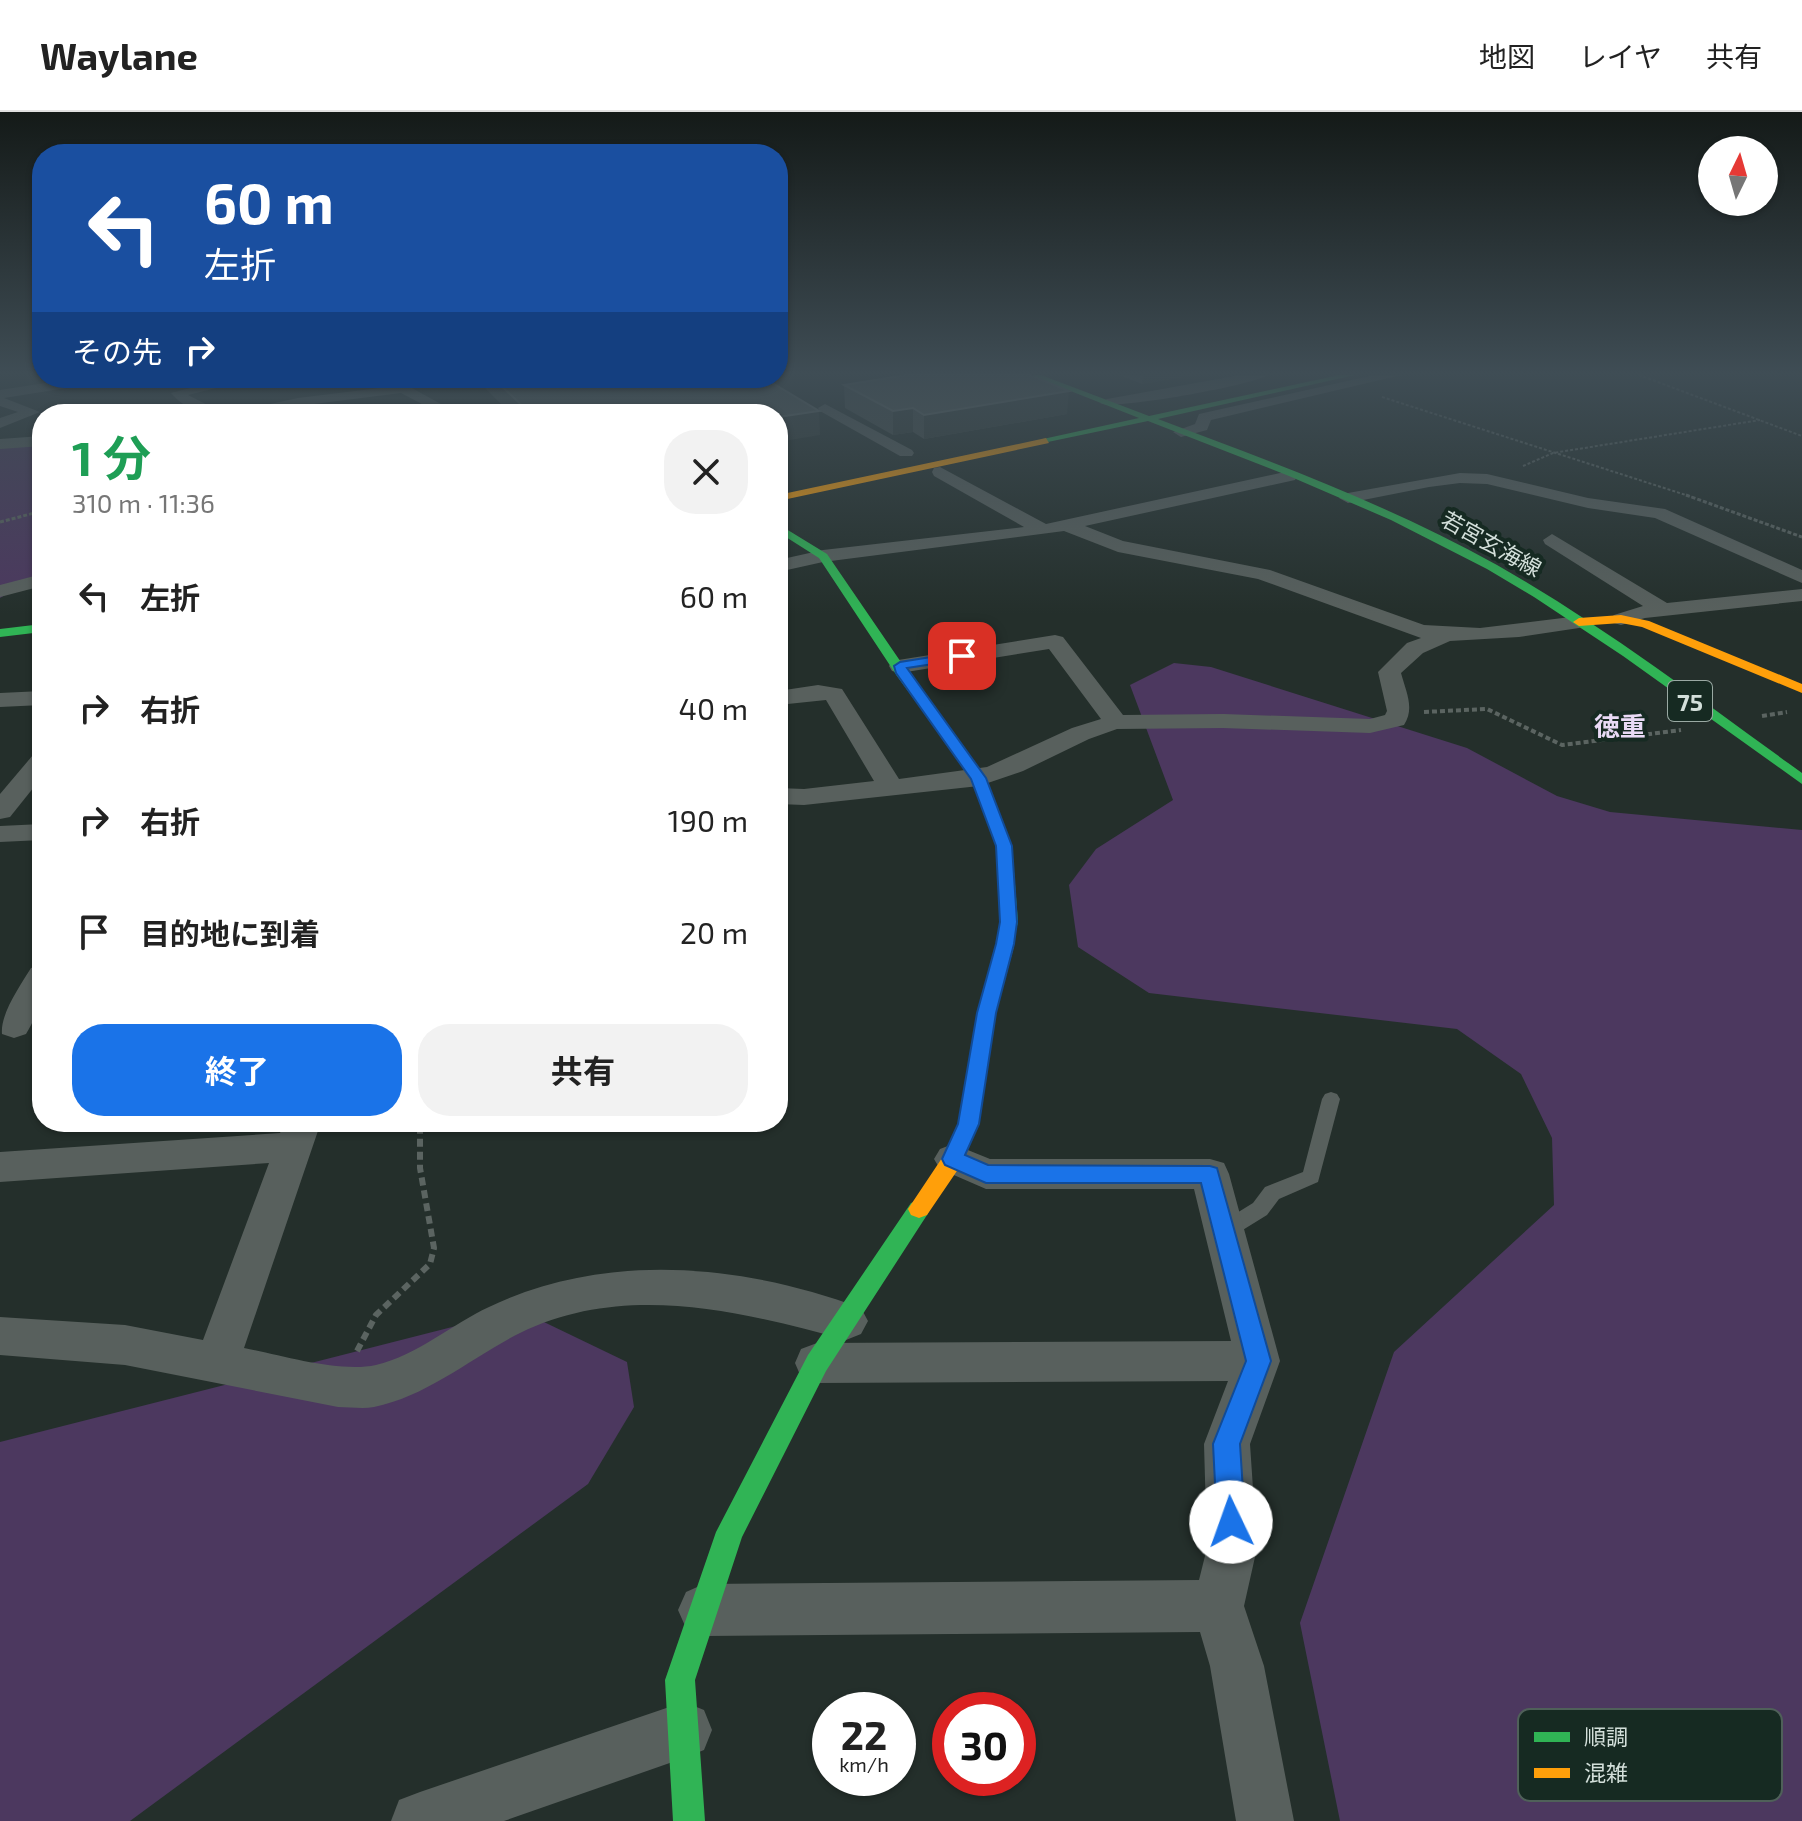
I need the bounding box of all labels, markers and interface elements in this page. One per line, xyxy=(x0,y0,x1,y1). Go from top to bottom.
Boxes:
text: Waylane xyxy=(40,32,198,78)
text: 地図 xyxy=(1479,39,1535,73)
text: レイヤ xyxy=(1579,39,1662,73)
text: 共有 xyxy=(1706,39,1762,73)
north arrow xyxy=(1698,136,1778,216)
map controls xyxy=(1698,136,1778,216)
text: 60 m xyxy=(204,168,334,235)
icon: left xyxy=(72,176,176,280)
text: 左折 xyxy=(204,242,276,285)
icon: right xyxy=(178,328,222,372)
text: その先 xyxy=(72,333,162,369)
text: 1 分 xyxy=(72,428,151,486)
button: close xyxy=(664,430,748,514)
text: 310 m · 11:36 xyxy=(72,487,215,518)
street label: 若宮玄海線 xyxy=(1438,505,1546,581)
icon: left xyxy=(72,574,116,618)
text: 60 m xyxy=(680,578,748,614)
text: 左折 xyxy=(140,579,200,615)
pin xyxy=(928,622,996,690)
icon: arrive xyxy=(940,634,984,678)
road number: 75 xyxy=(1668,681,1712,721)
icon: right xyxy=(72,686,116,730)
text: 40 m xyxy=(678,690,748,726)
text: 右折 xyxy=(140,691,200,727)
district label: 徳重 xyxy=(1594,710,1646,741)
icon: right xyxy=(72,798,116,842)
text: 190 m xyxy=(668,802,748,838)
text: 右折 xyxy=(140,803,200,839)
icon: arrive xyxy=(72,910,116,954)
text: 20 m xyxy=(680,914,748,950)
text: 目的地に到着 xyxy=(140,915,320,951)
button: 終了 xyxy=(72,1024,402,1116)
button: 共有 xyxy=(418,1024,748,1116)
position arrow xyxy=(1189,1480,1273,1564)
speed limit sign: 30 xyxy=(932,1692,1036,1796)
legend xyxy=(1518,1709,1782,1801)
text: 22 xyxy=(841,1710,887,1758)
text: 順調 xyxy=(1584,1723,1628,1749)
text: km/h xyxy=(839,1752,889,1776)
text: 混雑 xyxy=(1584,1759,1628,1785)

